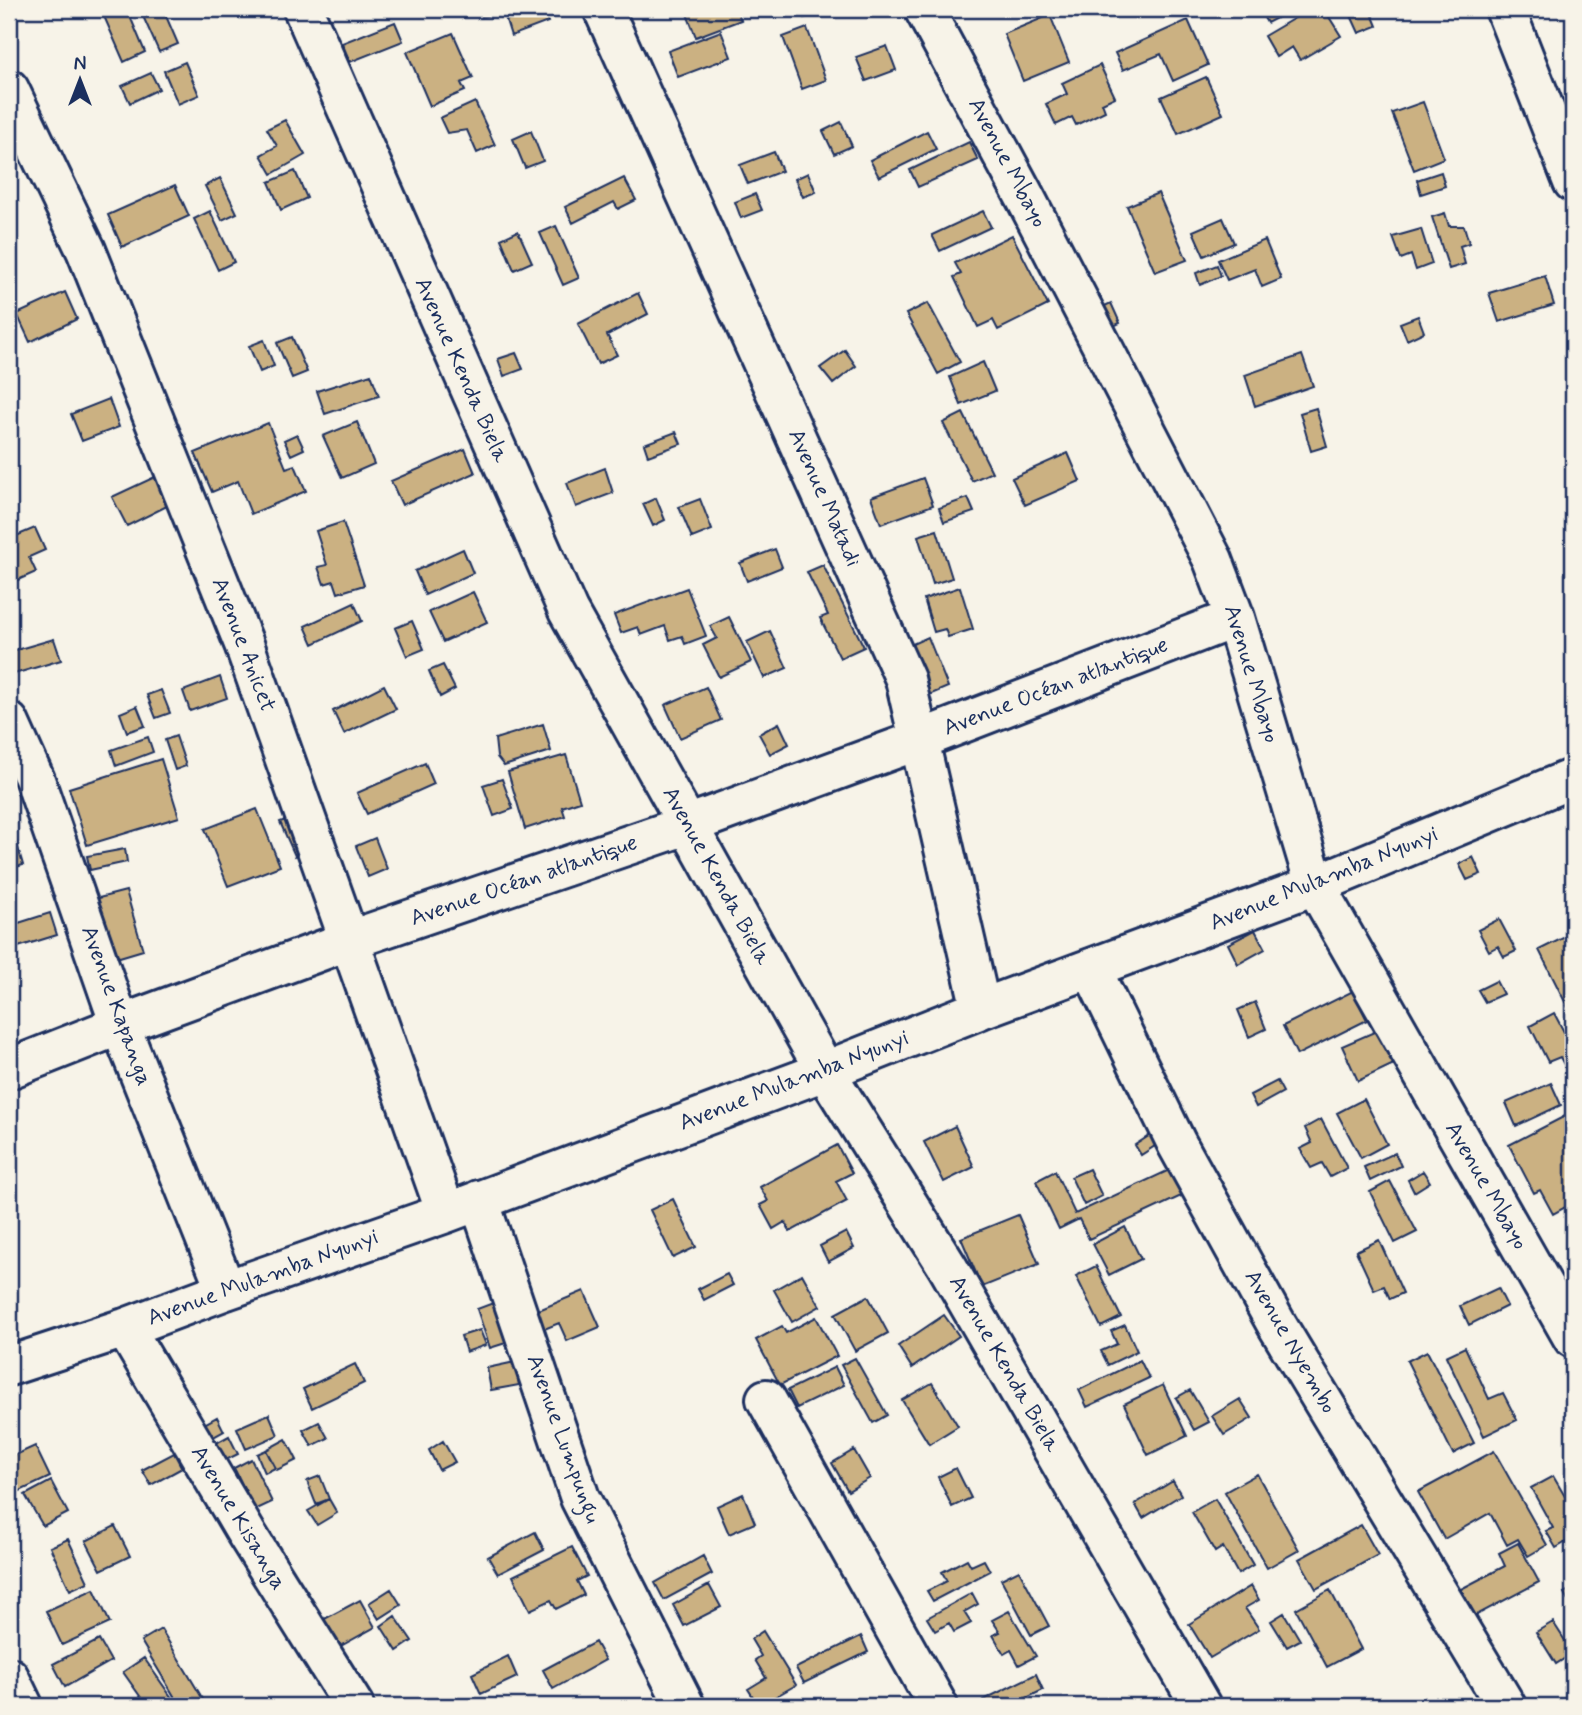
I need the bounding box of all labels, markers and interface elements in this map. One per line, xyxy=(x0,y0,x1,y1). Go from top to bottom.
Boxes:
north arrow xyxy=(46,46,116,116)
text: N xyxy=(74,52,86,77)
street label: Avenue Mbayo xyxy=(960,93,1054,233)
street label: Avenue Kenda Biela xyxy=(407,273,515,467)
street label: Avenue Matadi xyxy=(780,424,868,572)
street label: Avenue Anicet xyxy=(204,574,282,717)
street label: Avenue Mbayo xyxy=(1216,601,1286,747)
street label: Avenue Océan atlantique xyxy=(939,630,1173,744)
street label: Avenue Kenda Biela xyxy=(655,782,778,971)
street label: Avenue Mulamba Nyunyi xyxy=(1205,819,1443,939)
street label: Avenue Océan atlantique xyxy=(406,828,642,934)
street label: Avenue Kapanga xyxy=(73,922,159,1090)
street label: Avenue Mulamba Nyunyi xyxy=(675,1023,913,1139)
street label: Avenue Mbayo xyxy=(1437,1117,1535,1255)
street label: Avenue Mulamba Nyunyi xyxy=(143,1222,383,1334)
street label: Avenue Nyembo xyxy=(1237,1265,1343,1419)
street label: Avenue Kenda Biela xyxy=(941,1270,1067,1458)
street label: Avenue Lumpungu xyxy=(517,1350,607,1528)
street label: Avenue Kisanga xyxy=(183,1440,293,1596)

